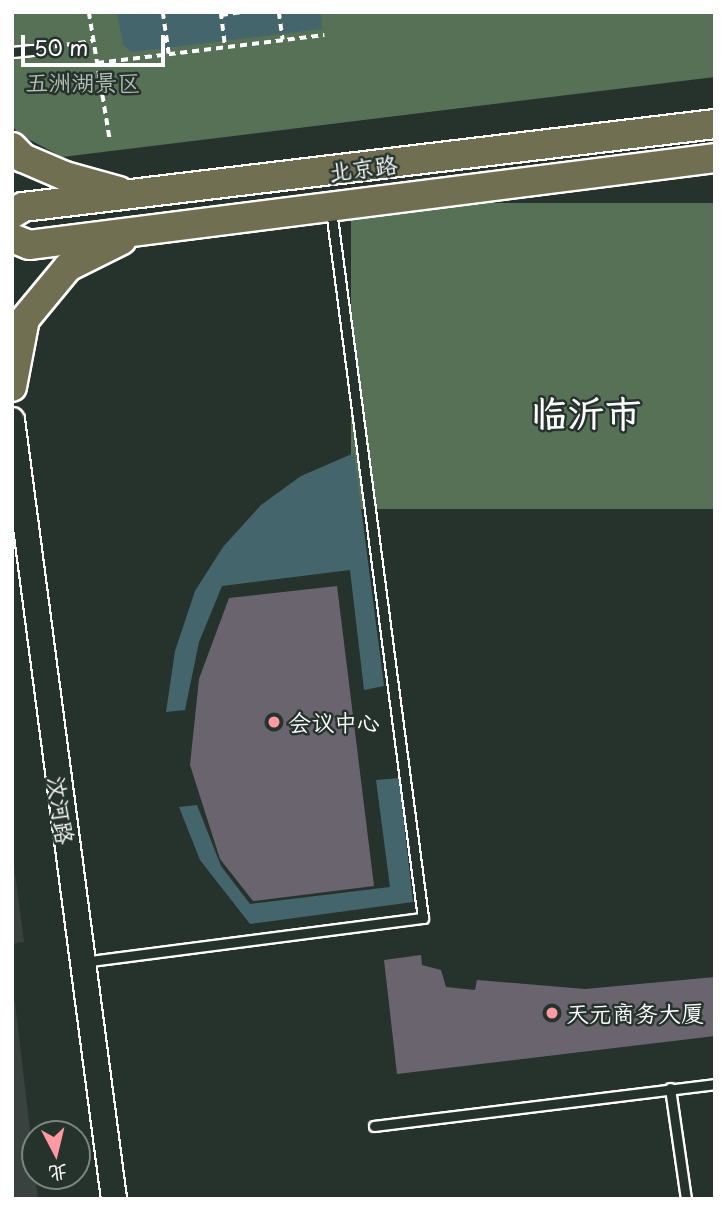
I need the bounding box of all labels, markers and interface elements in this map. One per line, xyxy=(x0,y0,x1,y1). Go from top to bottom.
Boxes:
scale bar xyxy=(24,21,168,65)
text: 50 m xyxy=(34,31,88,63)
park label: 五洲湖景区 xyxy=(26,68,140,96)
street label: 北京路 xyxy=(327,150,399,186)
district label: 临沂市 xyxy=(531,390,641,434)
place label: 会议中心 xyxy=(288,708,380,736)
marker: 会议中心 xyxy=(266,714,282,730)
street label: 汶河路 xyxy=(43,774,79,846)
place label: 天元商务大厦 xyxy=(566,999,704,1027)
marker: 天元商务大厦 xyxy=(544,1005,560,1021)
north arrow xyxy=(21,1120,91,1190)
text: 北 xyxy=(47,1159,69,1189)

